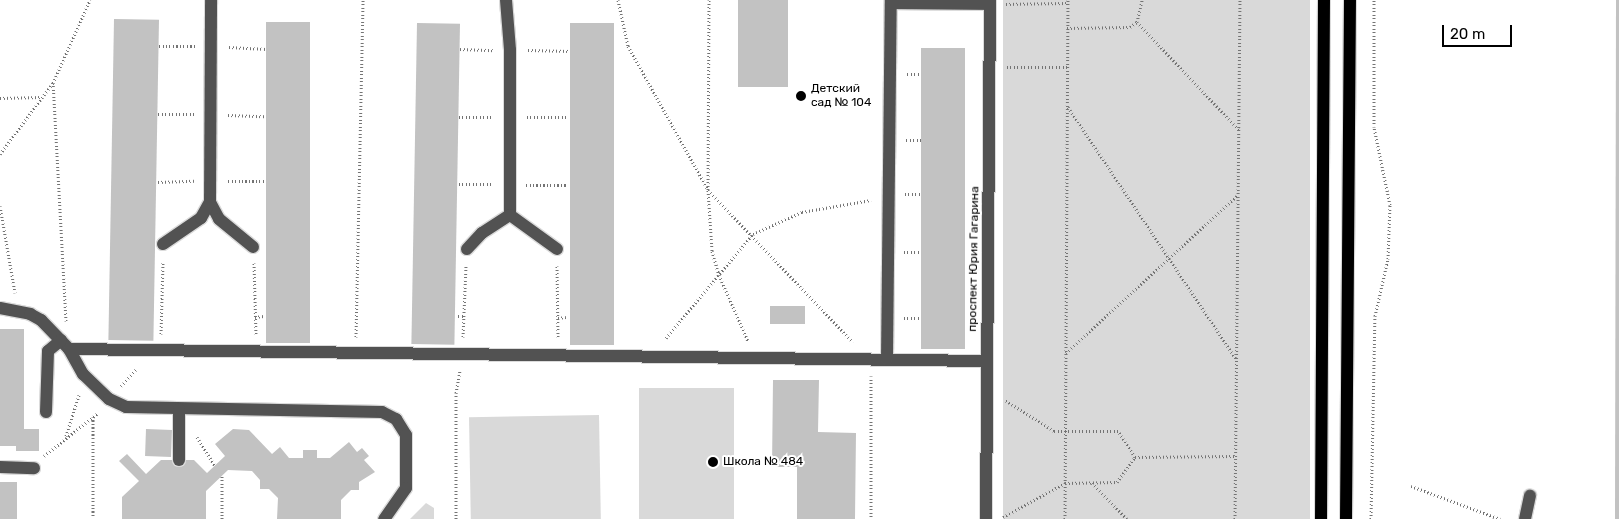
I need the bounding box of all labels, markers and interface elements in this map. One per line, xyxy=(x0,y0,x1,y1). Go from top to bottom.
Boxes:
scale bar xyxy=(1444,15,1514,47)
text: 20 m xyxy=(1450,25,1485,43)
place label: Детский сад № 104 xyxy=(811,82,871,110)
marker: Детский сад № 104 xyxy=(795,90,807,102)
street label: проспект Юрия Гагарина xyxy=(966,186,982,332)
place label: Школа № 484 xyxy=(723,455,803,469)
marker: Школа № 484 xyxy=(707,456,719,468)

